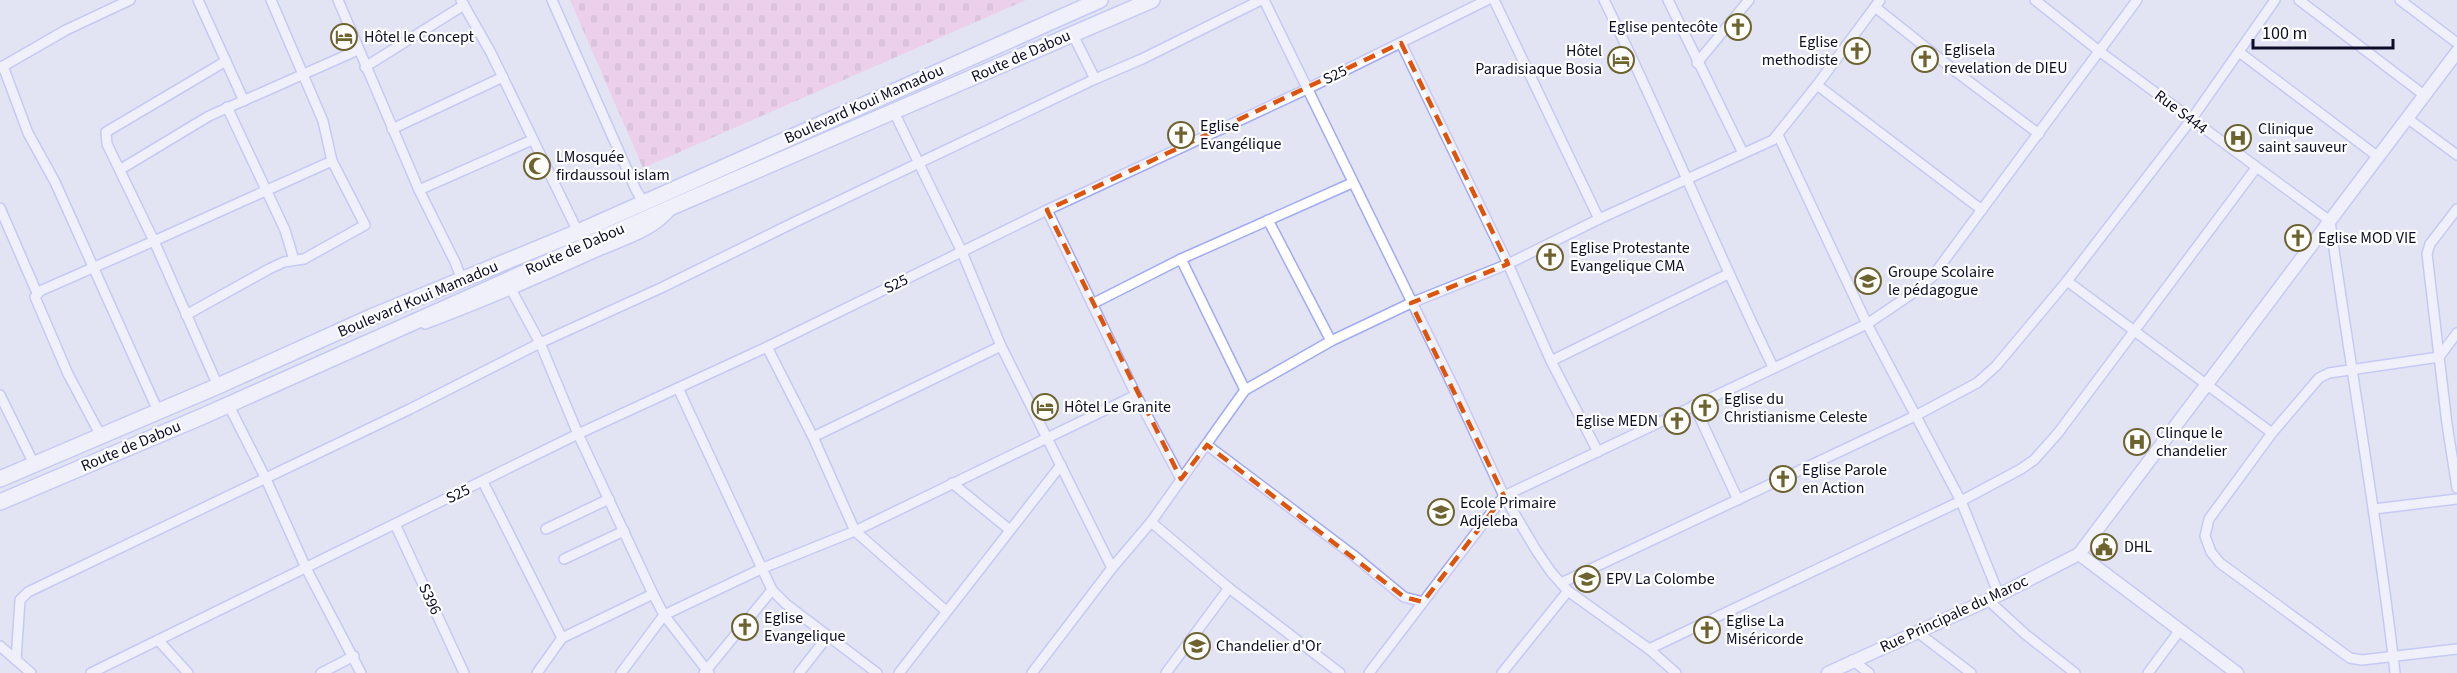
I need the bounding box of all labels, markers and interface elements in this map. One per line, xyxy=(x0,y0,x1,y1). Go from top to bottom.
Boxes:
church icon: Eglise pentecôte xyxy=(1723,12,1753,42)
scale bar xyxy=(2253,12,2392,50)
place label: Eglise pentecôte xyxy=(1608,16,1718,38)
text: 100 m xyxy=(2262,21,2307,46)
hotel icon: Hôtel le Concept xyxy=(329,22,359,52)
street label: Route de Dabou xyxy=(968,24,1074,88)
place label: Hôtel le Concept xyxy=(364,26,475,48)
place label: Eglise methodiste xyxy=(1762,31,1838,71)
church icon: Eglise methodiste xyxy=(1842,36,1872,66)
place label: Eglisela revelation de DIEU xyxy=(1944,39,2067,79)
place label: Hôtel Paradisiaque Bosia xyxy=(1475,40,1602,80)
church icon: Eglisela revelation de DIEU xyxy=(1910,44,1940,74)
hotel icon: Hôtel Paradisiaque Bosia xyxy=(1606,45,1636,75)
street label: Boulevard Koui Mamadou xyxy=(781,59,947,149)
street label: S25 xyxy=(1319,60,1351,90)
street label: Rue S444 xyxy=(2150,85,2212,139)
place label: Eglise Evangélique xyxy=(1200,115,1282,155)
place label: Clinique saint sauveur xyxy=(2258,118,2348,158)
church icon: Eglise Evangélique xyxy=(1166,120,1196,150)
hospital icon: Clinique saint sauveur xyxy=(2223,123,2253,153)
place label: LMosquée firdaussoul islam xyxy=(556,146,670,186)
mosque icon: LMosquée firdaussoul islam xyxy=(522,151,552,181)
street label: Route de Dabou xyxy=(522,217,628,281)
church icon: Eglise MOD VIE xyxy=(2283,223,2313,253)
place label: Eglise MOD VIE xyxy=(2318,227,2417,249)
place label: Eglise Protestante Evangelique CMA xyxy=(1570,237,1690,277)
church icon: Eglise Protestante Evangelique CMA xyxy=(1535,242,1565,272)
street label: Boulevard Koui Mamadou xyxy=(334,255,502,343)
place label: Groupe Scolaire le pédagogue xyxy=(1888,261,1994,301)
school or university icon: Groupe Scolaire le pédagogue xyxy=(1853,266,1883,296)
street label: S25 xyxy=(880,269,912,299)
place label: Eglise du Christianisme Celeste xyxy=(1724,388,1868,428)
hotel icon: Hôtel Le Granite xyxy=(1030,392,1060,422)
church icon: Eglise du Christianisme Celeste xyxy=(1690,393,1720,423)
place label: Hôtel Le Granite xyxy=(1064,396,1171,418)
church icon: Eglise MEDN xyxy=(1662,406,1692,436)
place label: Eglise MEDN xyxy=(1575,410,1658,432)
street label: Route de Dabou xyxy=(78,415,184,477)
place label: Clinque le chandelier xyxy=(2156,422,2228,462)
hospital icon: Clinque le chandelier xyxy=(2122,427,2152,457)
place label: Eglise Parole en Action xyxy=(1802,459,1887,499)
church icon: Eglise Parole en Action xyxy=(1768,464,1798,494)
street label: S25 xyxy=(442,479,474,509)
place label: Ecole Primaire Adjeleba xyxy=(1460,492,1556,532)
school or university icon: Ecole Primaire Adjeleba xyxy=(1426,497,1456,527)
public building icon: DHL xyxy=(2089,532,2119,562)
place label: DHL xyxy=(2124,536,2152,558)
school or university icon: EPV La Colombe xyxy=(1572,564,1602,594)
place label: EPV La Colombe xyxy=(1606,568,1715,590)
street label: Rue Principale du Maroc xyxy=(1876,570,2032,658)
street label: S396 xyxy=(413,580,447,618)
place label: Eglise Evangelique xyxy=(764,607,846,647)
place label: Eglise La Miséricorde xyxy=(1726,610,1804,650)
church icon: Eglise Evangelique xyxy=(730,612,760,642)
church icon: Eglise La Miséricorde xyxy=(1692,615,1722,645)
school or university icon: Chandelier d'Or xyxy=(1182,631,1212,661)
place label: Chandelier d'Or xyxy=(1216,635,1322,657)

